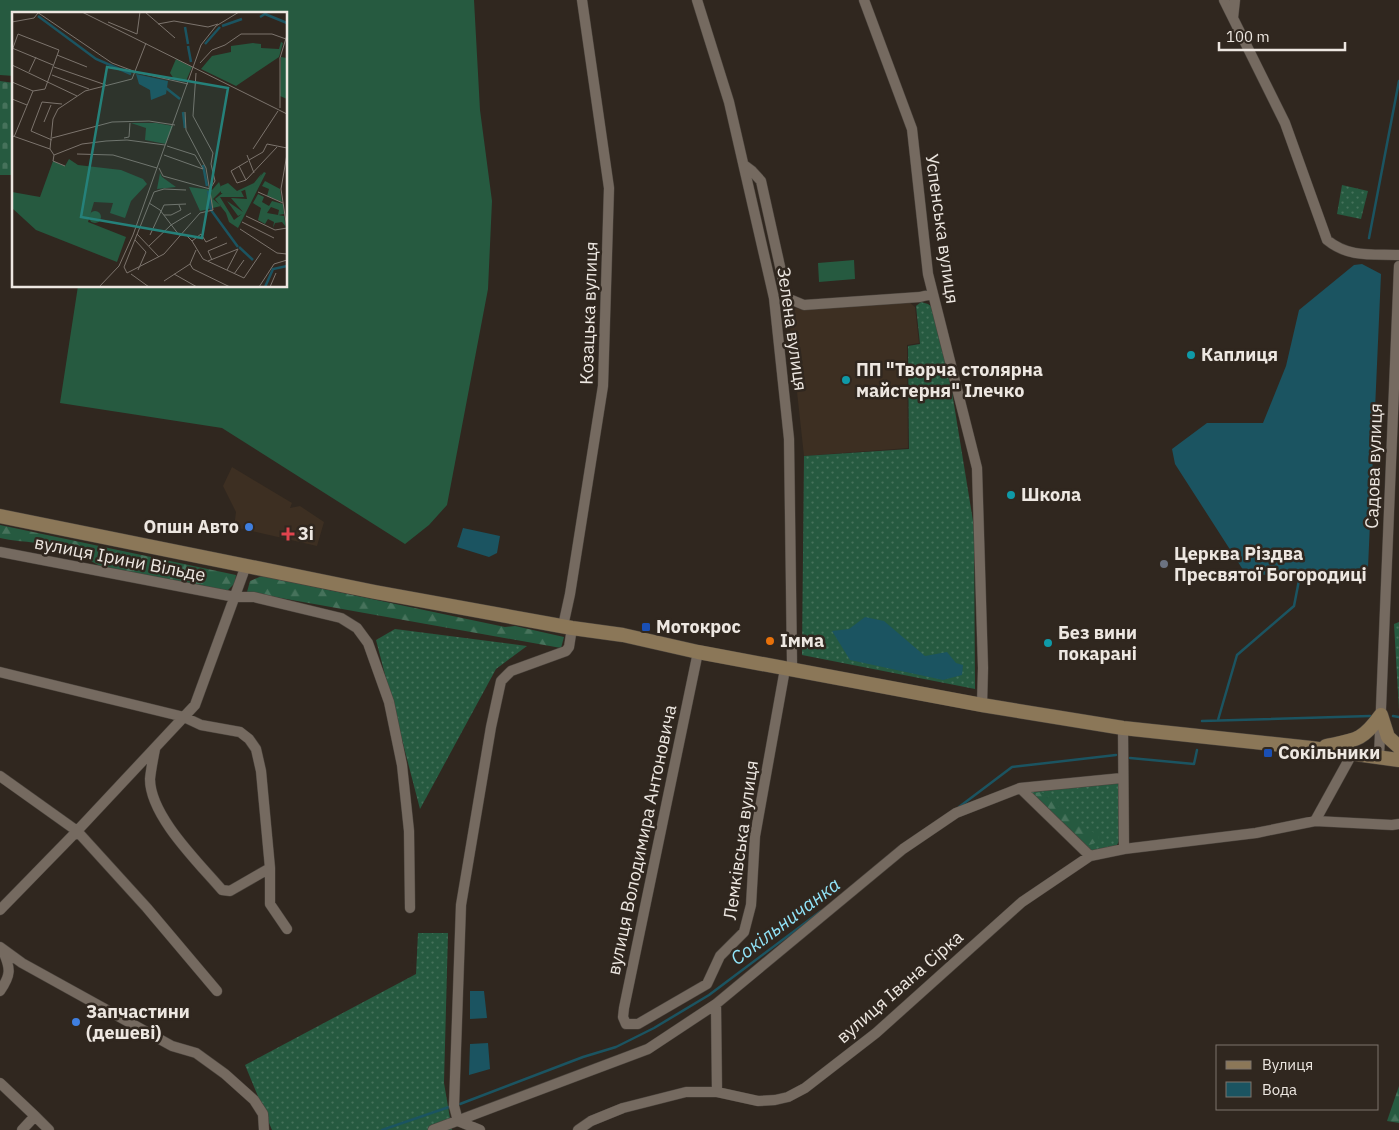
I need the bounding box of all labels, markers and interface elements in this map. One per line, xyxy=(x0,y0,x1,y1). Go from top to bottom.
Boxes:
inset map xyxy=(12,12,288,288)
scale bar xyxy=(1219,20,1345,52)
text: 100 m xyxy=(1226,27,1270,46)
street label: Успенська вулиця xyxy=(921,153,964,305)
street label: Козацька вулиця xyxy=(575,241,602,385)
street label: Зелена вулиця xyxy=(772,266,813,392)
place label: Каплиця xyxy=(1201,343,1278,366)
marker: Каплиця xyxy=(1185,349,1197,361)
place label: ПП "Творча столярна майстерня" Ілечко xyxy=(856,358,1043,402)
marker: ПП "Творча столярна майстерня" Ілечко xyxy=(840,374,852,386)
street label: Садова вулиця xyxy=(1360,403,1387,529)
place label: Школа xyxy=(1021,483,1081,506)
marker: Школа xyxy=(1005,489,1017,501)
place label: Опшн Авто xyxy=(143,515,239,538)
marker: Опшн Авто xyxy=(243,521,255,533)
place label: 3і xyxy=(298,522,314,545)
marker: 3і xyxy=(282,528,294,540)
street label: вулиця Ірини Вільде xyxy=(32,531,208,586)
place label: Церква Різдва Пресвятої Богородиці xyxy=(1174,542,1367,586)
marker: Церква Різдва Пресвятої Богородиці xyxy=(1158,558,1170,570)
place label: Мотокрос xyxy=(656,615,741,638)
marker: Мотокрос xyxy=(640,621,652,633)
place label: Без вини покарані xyxy=(1058,621,1137,665)
place label: Імма xyxy=(780,629,824,652)
marker: Імма xyxy=(764,635,776,647)
marker: Без вини покарані xyxy=(1042,637,1054,649)
street label: вулиця Володимира Антоновича xyxy=(602,702,682,977)
place label: Сокільники xyxy=(1278,741,1380,764)
marker: Сокільники xyxy=(1262,747,1274,759)
street label: Лемківська вулиця xyxy=(718,759,763,921)
water label: Сокільничанка xyxy=(725,872,845,970)
street label: вулиця Івана Сірка xyxy=(831,925,968,1048)
place label: Запчастини (дешеві) xyxy=(86,1000,190,1044)
marker: Запчастини (дешеві) xyxy=(70,1016,82,1028)
legend xyxy=(1216,1045,1379,1110)
text: Вулиця xyxy=(1262,1055,1313,1074)
text: Вода xyxy=(1262,1080,1297,1099)

